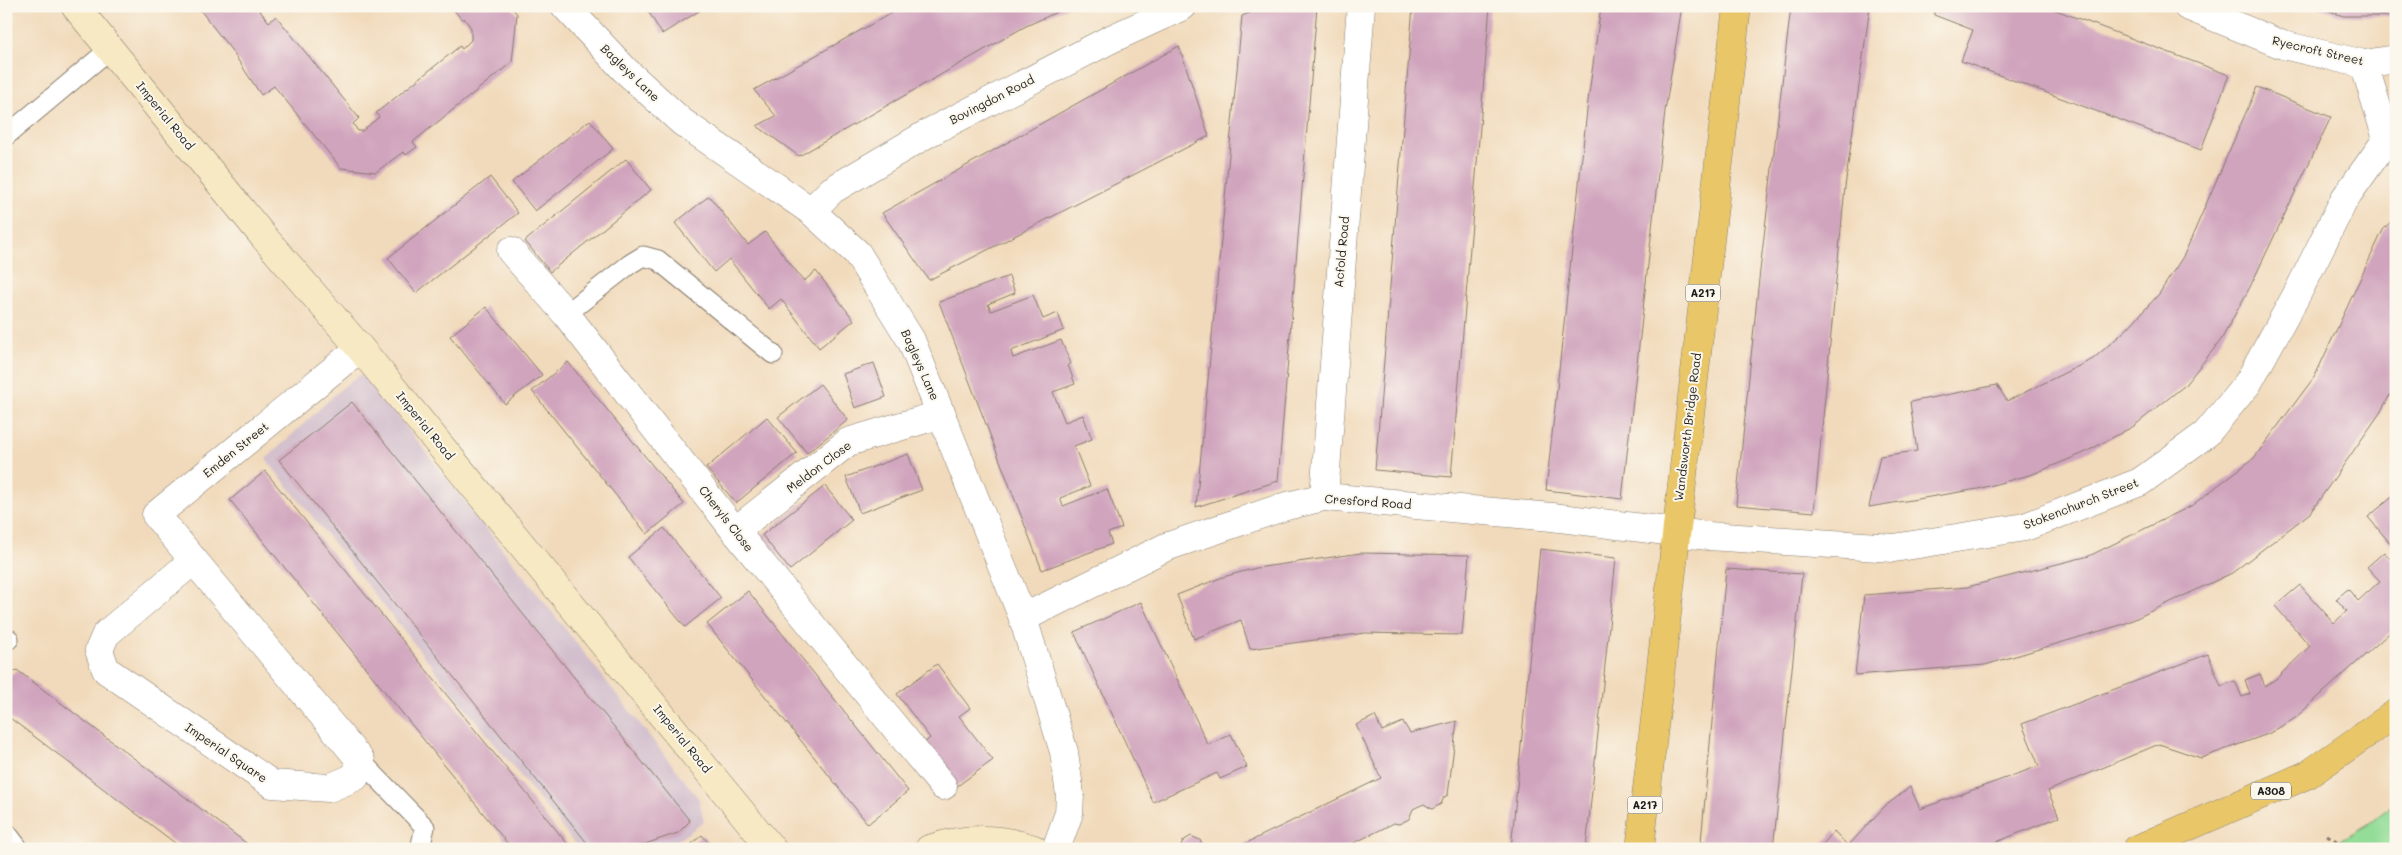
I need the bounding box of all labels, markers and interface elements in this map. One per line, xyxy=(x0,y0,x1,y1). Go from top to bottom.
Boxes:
street label: Ryecroft Street xyxy=(2271,32,2366,68)
street label: Bagleys Lane xyxy=(598,40,664,104)
street label: Bovingdon Road xyxy=(946,71,1037,127)
street label: Imperial Road xyxy=(133,78,199,153)
street label: Acfold Road xyxy=(1330,215,1352,288)
road number: A217 xyxy=(1686,284,1720,302)
street label: Bagleys Lane xyxy=(898,327,944,403)
street label: Wandsworth Bridge Road xyxy=(1670,351,1704,502)
street label: Imperial Road xyxy=(393,388,459,463)
street label: Emden Street xyxy=(199,418,272,481)
street label: Meldon Close xyxy=(783,437,854,496)
street label: Stokenchurch Street xyxy=(2021,474,2140,532)
street label: Cheryls Close xyxy=(696,482,758,555)
street label: Cresford Road xyxy=(1324,490,1412,512)
street label: Imperial Road xyxy=(650,701,716,776)
street label: Imperial Square xyxy=(182,719,271,786)
road number: A308 xyxy=(2251,782,2291,799)
road number: A217 xyxy=(1628,796,1662,814)

